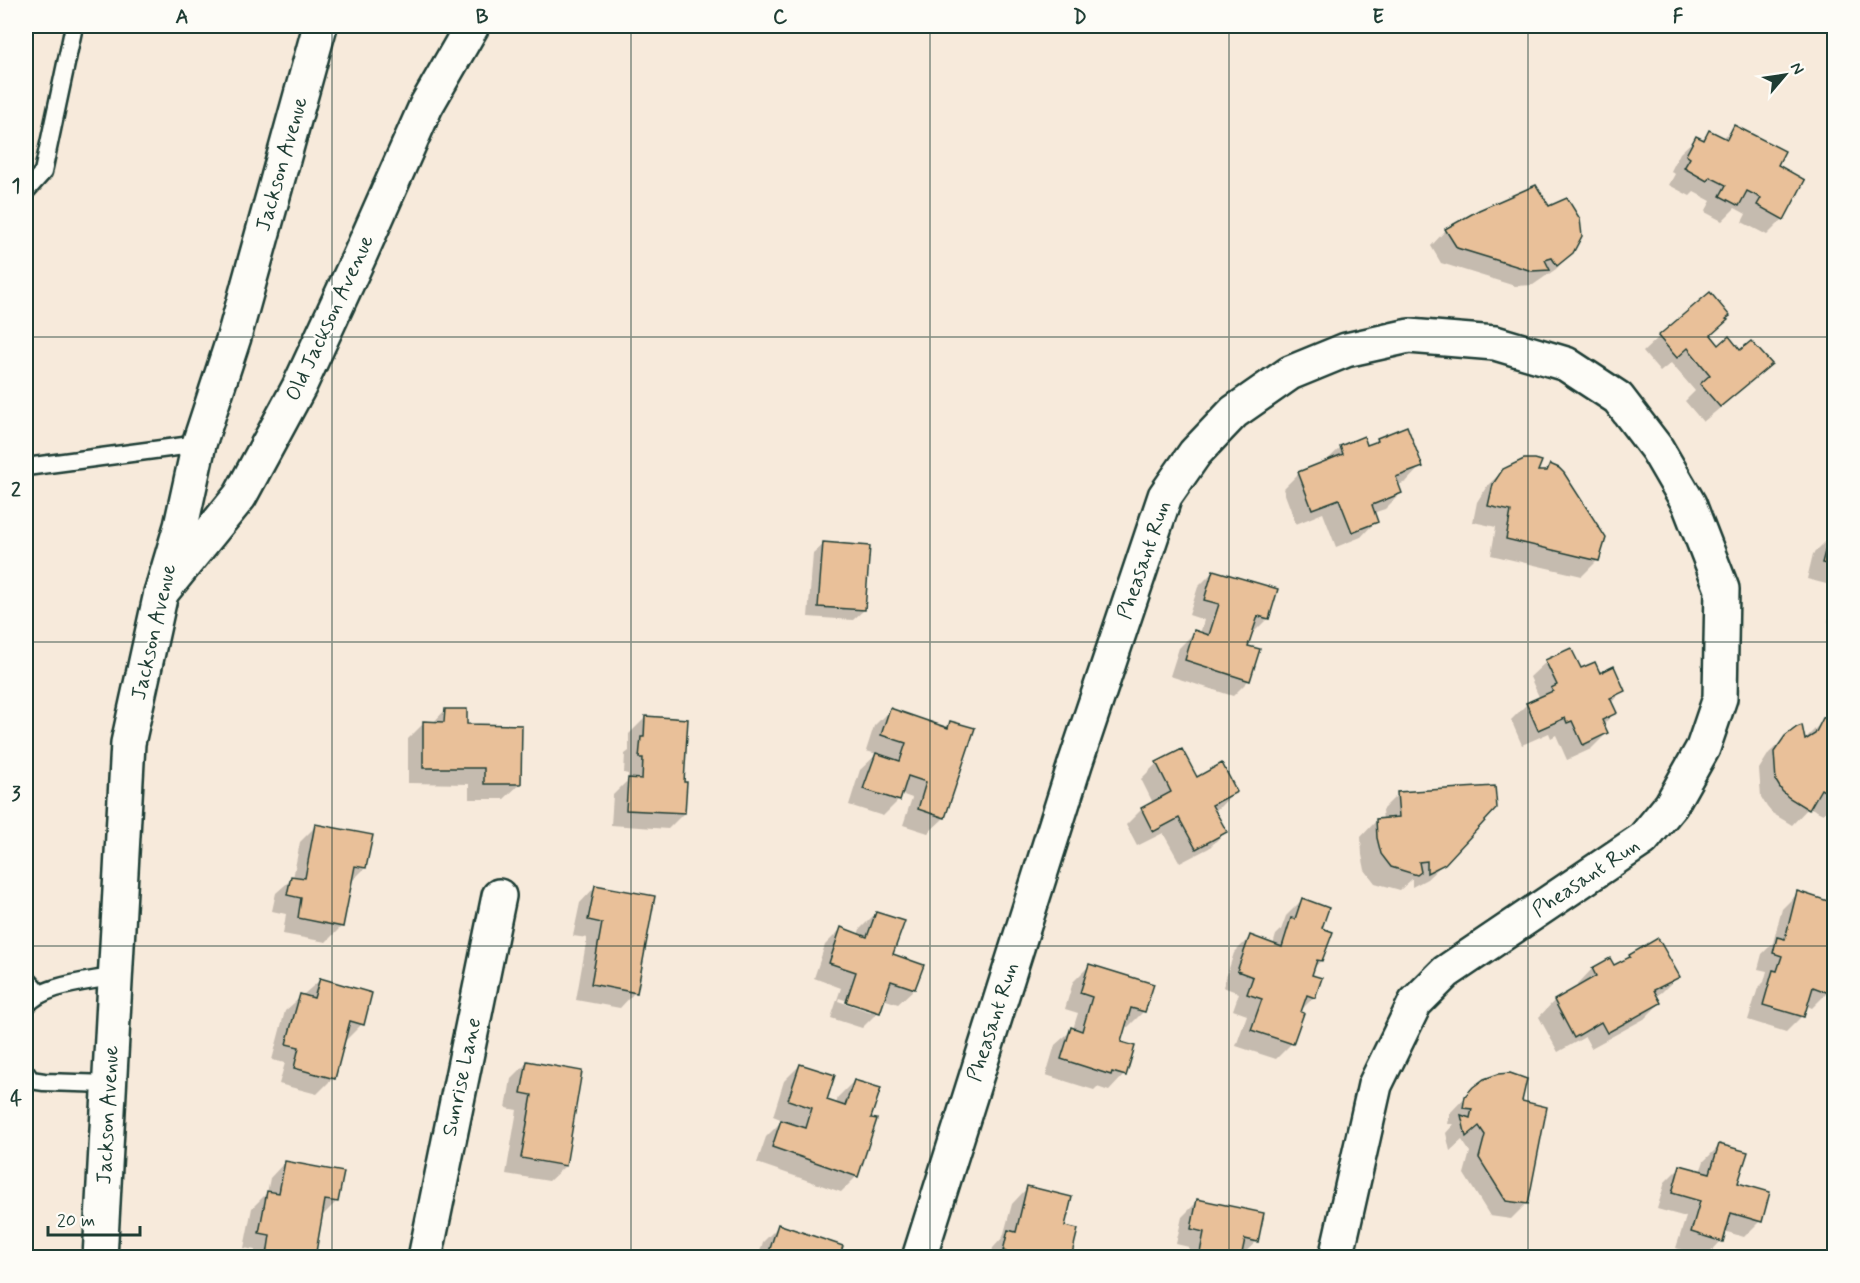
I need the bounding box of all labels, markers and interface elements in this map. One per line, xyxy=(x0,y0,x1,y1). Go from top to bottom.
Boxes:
text: A xyxy=(175,4,189,31)
text: B xyxy=(476,4,489,31)
text: C xyxy=(773,4,788,31)
text: D xyxy=(1073,4,1087,31)
text: E xyxy=(1372,4,1384,31)
text: F xyxy=(1673,4,1684,31)
north arrow xyxy=(1755,45,1815,105)
text: N xyxy=(1785,59,1809,78)
street label: Jackson Avenue xyxy=(249,93,315,235)
text: 1 xyxy=(12,173,20,200)
street label: Old Jackson Avenue xyxy=(279,230,381,406)
text: 2 xyxy=(11,477,21,504)
street label: Pheasant Run xyxy=(1111,497,1177,623)
street label: Jackson Avenue xyxy=(125,561,183,703)
text: 3 xyxy=(11,781,21,808)
street label: Pheasant Run xyxy=(1527,832,1645,924)
street label: Pheasant Run xyxy=(961,959,1025,1085)
street label: Sunrise Lane xyxy=(436,1015,488,1139)
street label: Jackson Avenue xyxy=(90,1045,126,1185)
text: 4 xyxy=(10,1086,22,1113)
scale bar xyxy=(48,1199,140,1237)
text: 20 m xyxy=(57,1209,95,1233)

